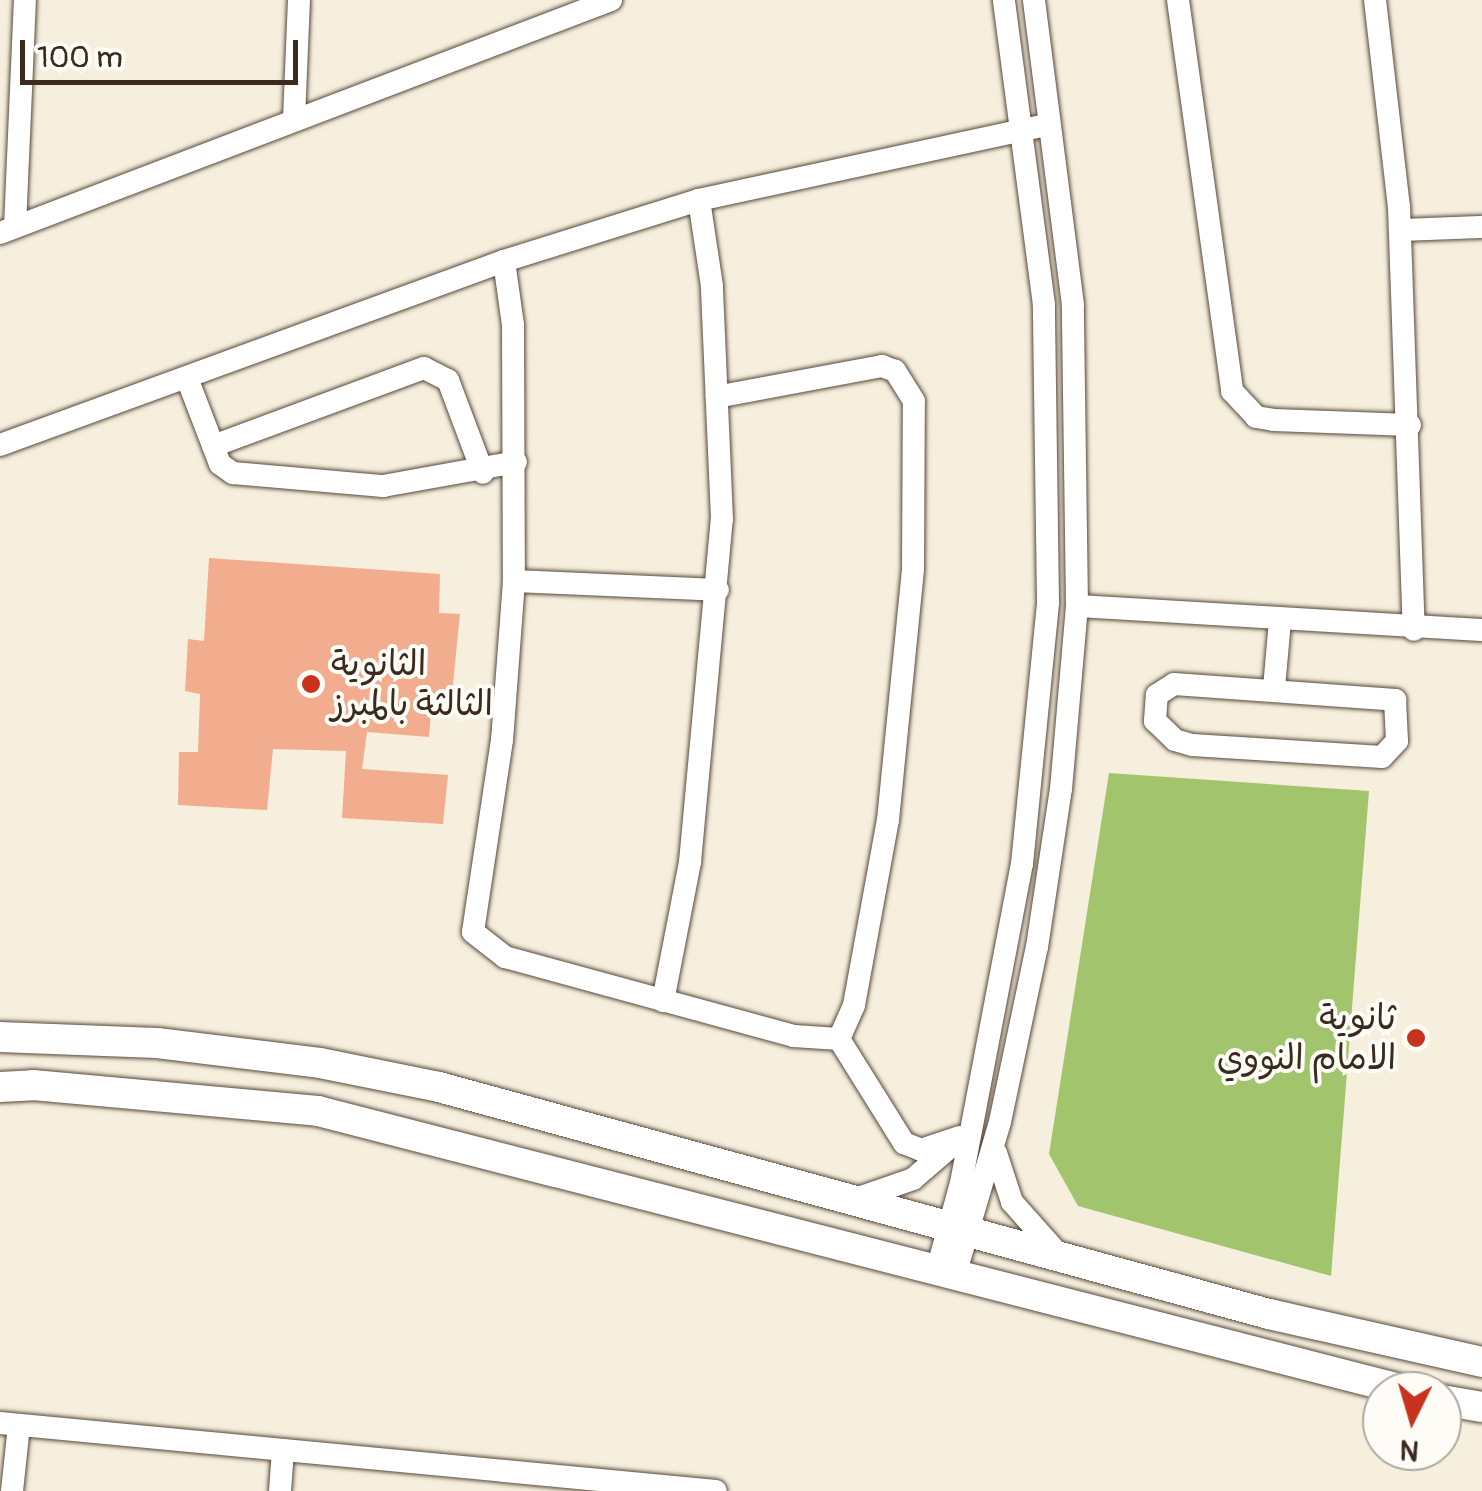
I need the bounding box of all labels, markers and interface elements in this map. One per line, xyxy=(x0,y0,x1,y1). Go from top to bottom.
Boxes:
scale bar xyxy=(25,20,302,82)
text: 100 m xyxy=(37,39,123,76)
place label: الثانوية الثالثة بالمبرز xyxy=(331,643,493,725)
marker: الثانوية الثالثة بالمبرز xyxy=(300,673,322,695)
place label: ثانوية الامام النووي xyxy=(1217,997,1396,1079)
marker: ثانوية الامام النووي xyxy=(1405,1027,1427,1049)
north arrow xyxy=(1362,1371,1462,1471)
text: N xyxy=(1399,1431,1420,1468)

